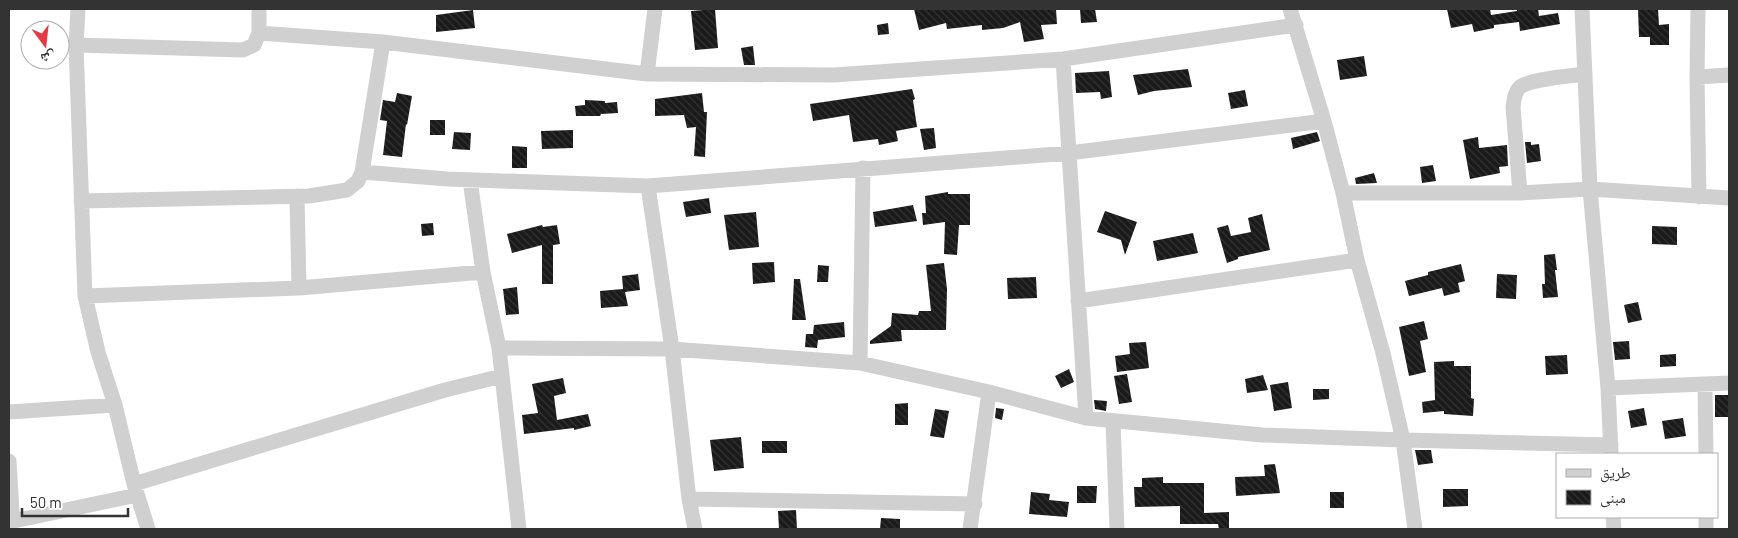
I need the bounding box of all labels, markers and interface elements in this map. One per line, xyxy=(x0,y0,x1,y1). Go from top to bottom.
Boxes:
north arrow xyxy=(20,20,70,70)
text: ش xyxy=(39,47,58,68)
legend xyxy=(1556,453,1718,518)
text: طريق xyxy=(1600,463,1631,483)
scale bar xyxy=(22,486,129,518)
text: مبنى xyxy=(1600,488,1626,508)
text: 50 m xyxy=(30,493,62,511)

